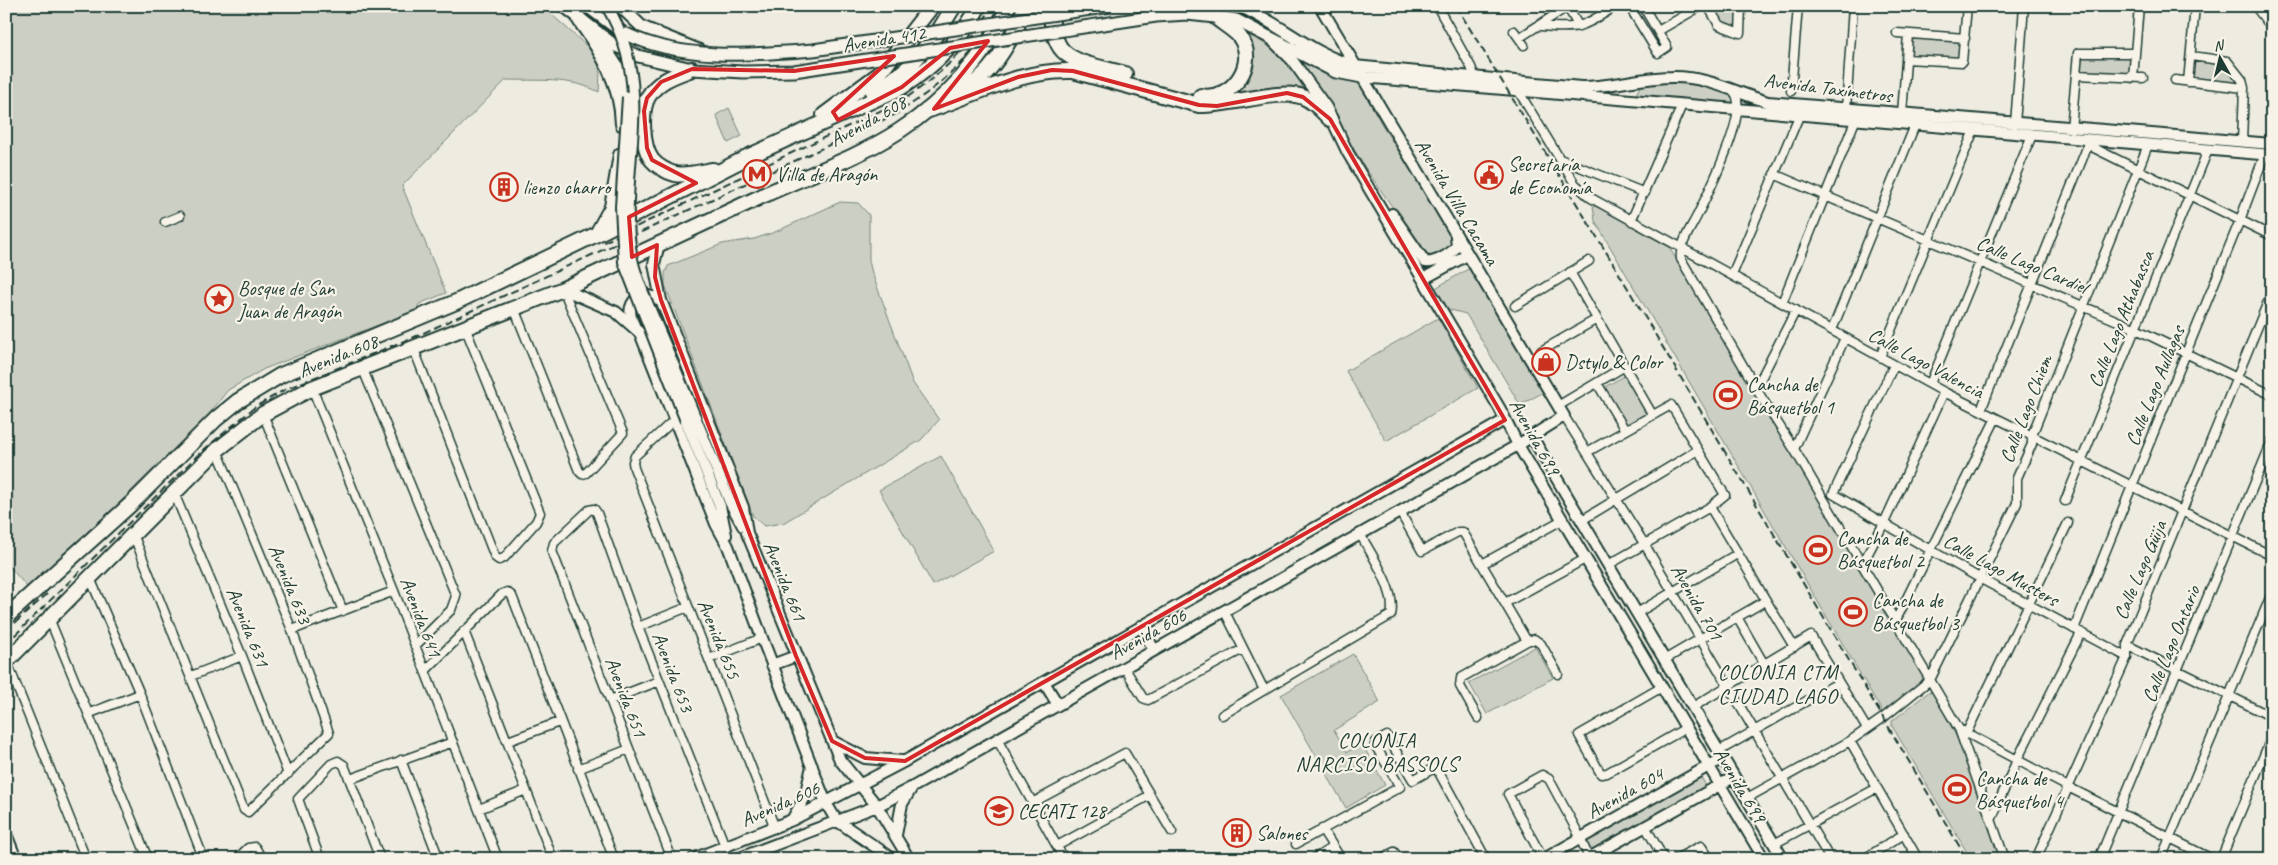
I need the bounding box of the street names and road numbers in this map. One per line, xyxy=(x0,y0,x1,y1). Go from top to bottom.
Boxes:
street label: Avenida 412 xyxy=(841,20,929,58)
street label: Avenida Taxímetros xyxy=(1763,68,1896,109)
street label: Avenida 608 xyxy=(825,89,912,152)
street label: Avenida Villa Cacama xyxy=(1409,134,1506,271)
street label: Calle Lago Cardiel xyxy=(1973,230,2095,301)
street label: Calle Lago Athabasca xyxy=(2082,246,2160,391)
street label: Calle Lago Aullagas xyxy=(2120,320,2191,450)
street label: Calle Lago Valencia xyxy=(1864,322,1990,405)
street label: Avenida 608 xyxy=(295,328,383,383)
street label: Calle Lago Chiem xyxy=(1994,350,2059,466)
street label: Avenida 699 xyxy=(1504,394,1567,481)
street label: Calle Lago Güija xyxy=(2108,515,2173,623)
street label: Calle Lago Musters xyxy=(1939,528,2065,613)
street label: Avenida 661 xyxy=(758,538,813,625)
street label: Avenida 633 xyxy=(263,541,318,629)
street label: Avenida 701 xyxy=(1665,560,1729,645)
street label: Avenida 641 xyxy=(394,573,448,661)
street label: Calle Lago Ontario xyxy=(2136,581,2206,706)
street label: Avenida 631 xyxy=(221,584,276,671)
street label: Avenida 655 xyxy=(692,596,747,683)
street label: Avenida 606 xyxy=(1105,602,1192,665)
street label: Avenida 653 xyxy=(646,628,700,717)
street label: Avenida 651 xyxy=(599,653,653,741)
street label: Avenida 699 xyxy=(1708,743,1773,829)
street label: Avenida 604 xyxy=(1582,761,1669,824)
street label: Avenida 606 xyxy=(737,775,824,832)

